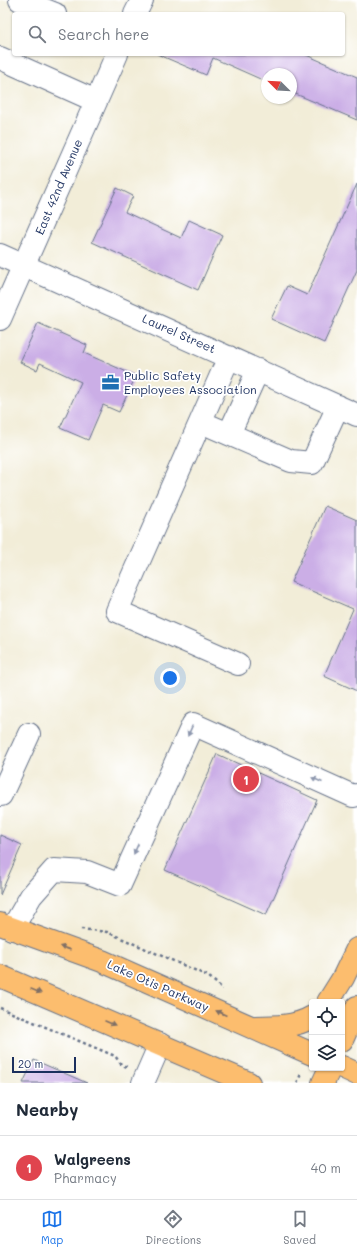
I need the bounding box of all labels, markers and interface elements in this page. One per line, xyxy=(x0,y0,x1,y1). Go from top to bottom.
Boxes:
search box xyxy=(12,12,345,56)
icon: search xyxy=(26,23,48,45)
text: Search here xyxy=(58,24,149,44)
north arrow xyxy=(261,68,297,104)
street label: East 42nd Avenue xyxy=(31,136,85,237)
street label: Laurel Street xyxy=(140,310,219,356)
place label: Public Safety Employees Association xyxy=(124,367,257,397)
office icon: Public Safety Employees Association xyxy=(101,373,121,393)
your location xyxy=(160,668,180,688)
one-way arrow xyxy=(187,725,193,737)
pin: 1 xyxy=(233,764,259,794)
one-way arrow xyxy=(312,777,323,783)
one-way arrow xyxy=(133,844,139,855)
one-way arrow xyxy=(59,944,71,950)
street label: Lake Otis Parkway xyxy=(105,955,212,1015)
one-way arrow xyxy=(30,989,42,995)
map controls xyxy=(309,999,345,1071)
button: locate xyxy=(309,999,345,1035)
one-way arrow xyxy=(215,1010,227,1016)
one-way arrow xyxy=(105,1020,116,1026)
button: layers xyxy=(309,1035,345,1071)
scale bar xyxy=(12,1055,76,1074)
text: 20 m xyxy=(18,1056,43,1071)
text: Nearby xyxy=(16,1098,78,1120)
text: Walgreens xyxy=(54,1149,131,1169)
text: 1 xyxy=(26,1159,32,1176)
text: 40 m xyxy=(311,1159,341,1176)
text: Pharmacy xyxy=(54,1169,117,1186)
tab: Map xyxy=(41,1208,63,1247)
tab: Directions xyxy=(145,1208,201,1247)
tab: Saved xyxy=(283,1208,316,1247)

